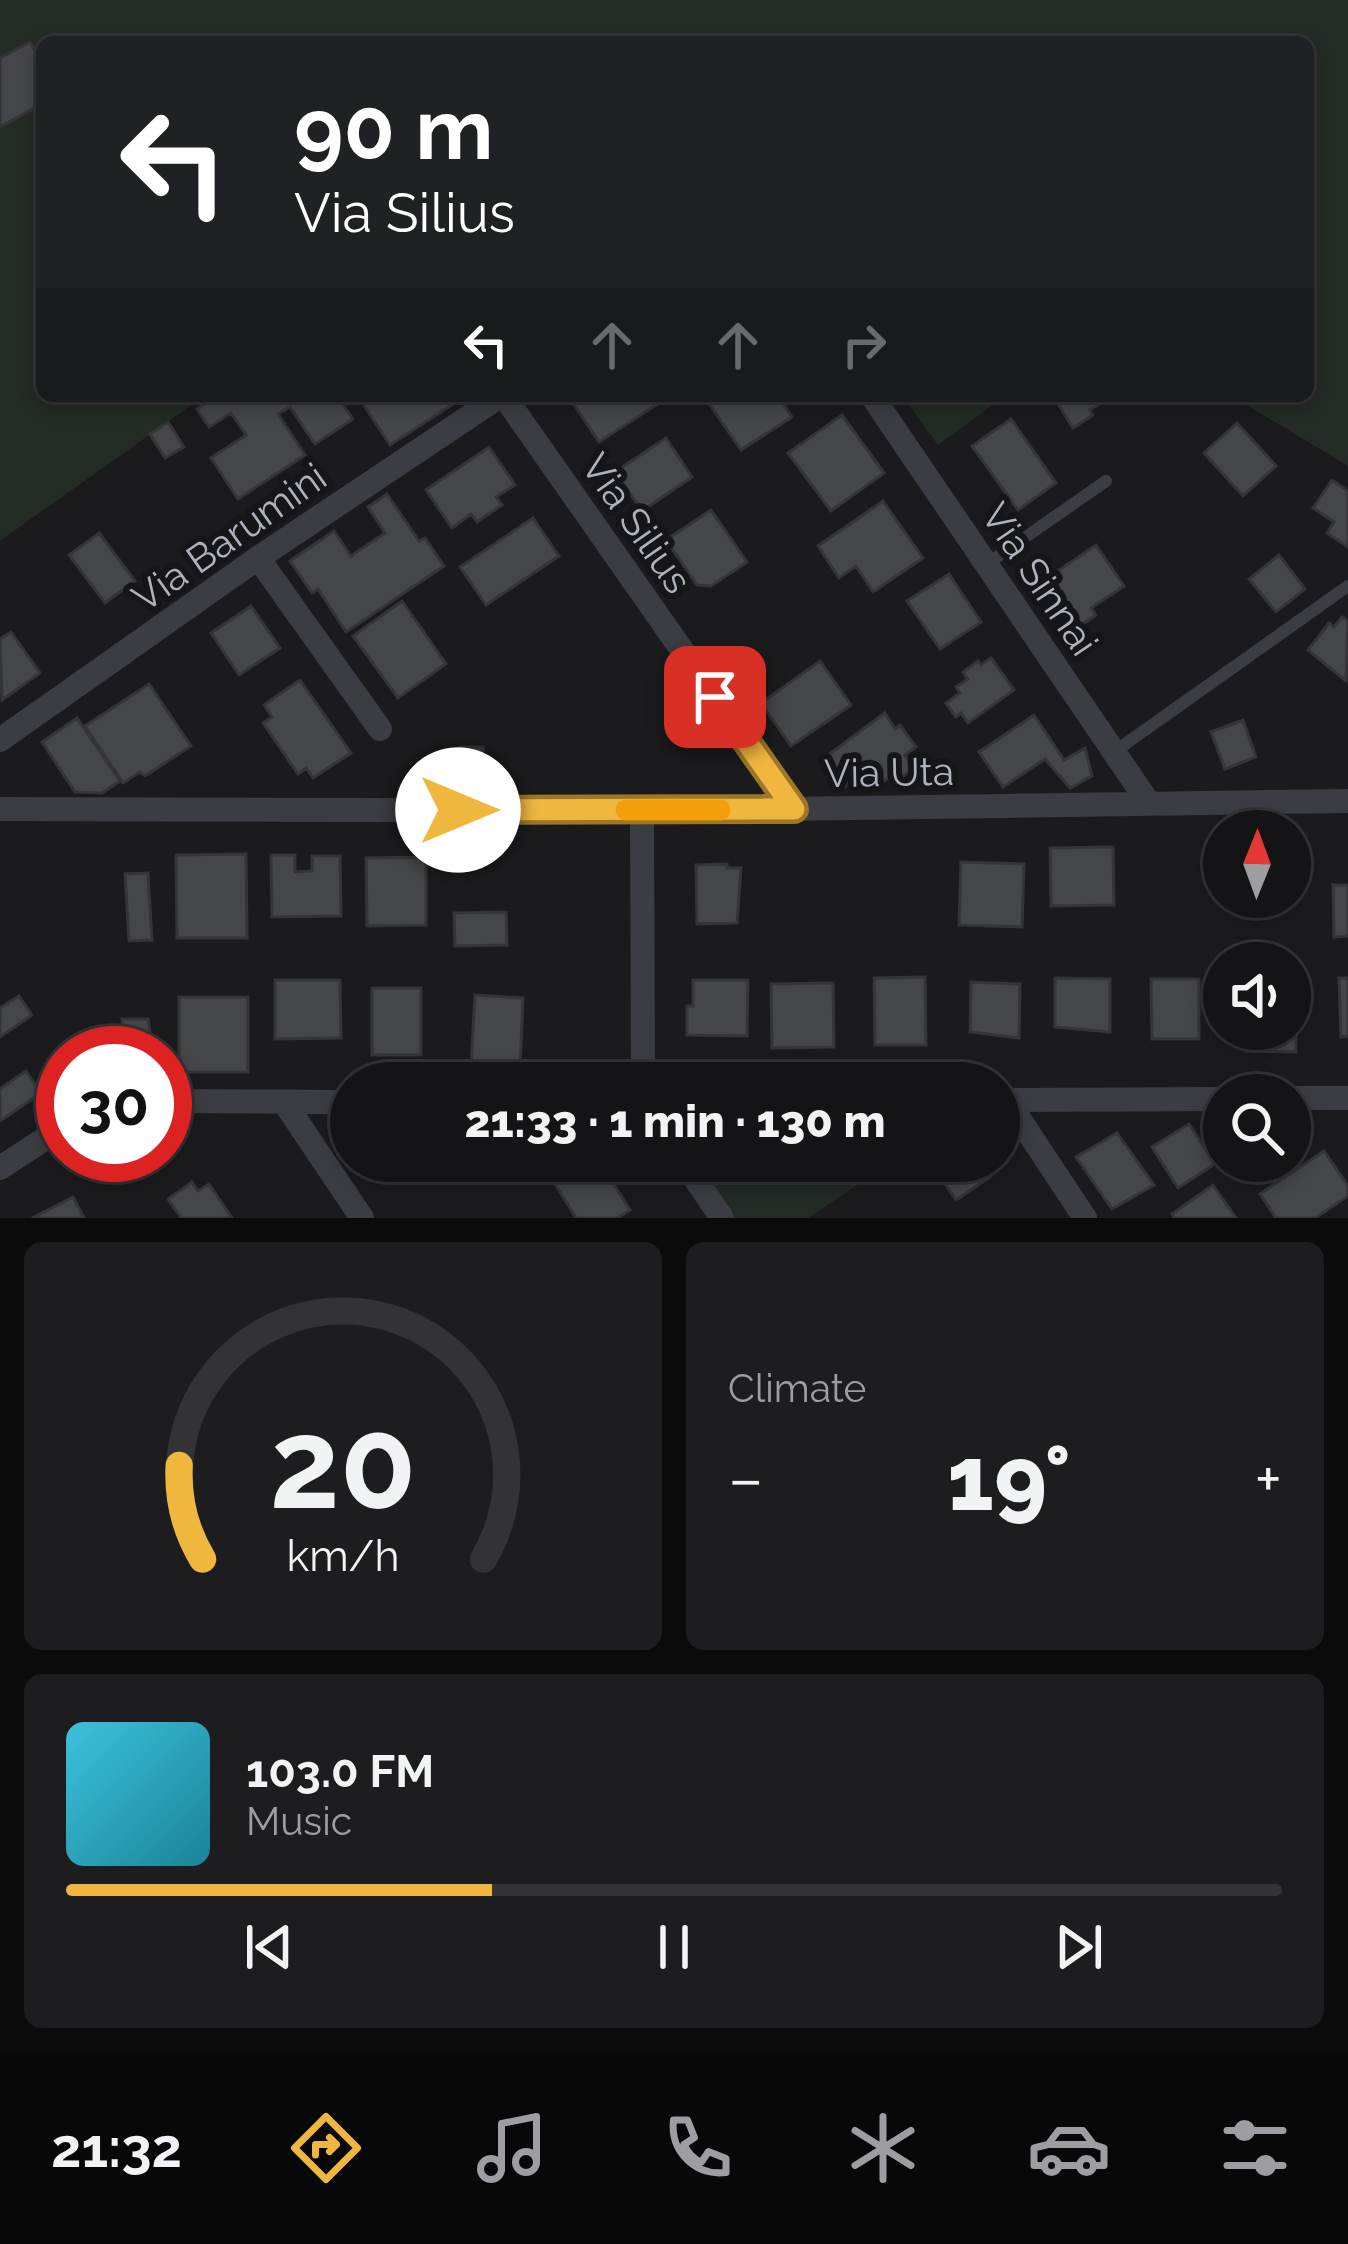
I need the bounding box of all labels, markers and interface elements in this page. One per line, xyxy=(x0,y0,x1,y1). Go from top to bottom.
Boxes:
text: 90 m xyxy=(294,80,493,179)
icon: left xyxy=(96,84,252,240)
text: Via Silius xyxy=(294,181,515,245)
icon: left xyxy=(453,312,519,378)
icon: ahead xyxy=(579,312,645,378)
icon: ahead xyxy=(705,312,771,378)
icon: right xyxy=(831,312,897,378)
street label: Via Silius xyxy=(572,444,702,602)
street label: Via Barumini xyxy=(123,453,335,621)
street label: Via Sinnai xyxy=(972,494,1108,664)
pin xyxy=(664,646,766,748)
icon: arrive xyxy=(682,664,748,730)
position arrow xyxy=(395,747,521,873)
street label: Via Uta xyxy=(824,748,954,796)
north arrow xyxy=(1203,810,1311,918)
map controls xyxy=(1203,810,1311,1182)
button: sound xyxy=(1203,942,1311,1050)
speed limit sign: 30 xyxy=(36,1026,192,1182)
button: search xyxy=(1203,1074,1311,1182)
text: 21:33 · 1 min · 130 m xyxy=(464,1095,886,1148)
text: Climate xyxy=(728,1365,866,1411)
text: 20 xyxy=(269,1391,417,1537)
text: 19° xyxy=(947,1425,1071,1531)
text: − xyxy=(728,1440,764,1517)
text: + xyxy=(1255,1440,1282,1517)
text: km/h xyxy=(286,1531,400,1581)
text: 103.0 FM xyxy=(246,1745,434,1798)
text: Music xyxy=(246,1798,352,1844)
icon: previous xyxy=(236,1914,302,1980)
icon: pause xyxy=(641,1914,707,1980)
icon: next xyxy=(1046,1914,1112,1980)
icon: directions xyxy=(284,2106,368,2190)
icon: music xyxy=(470,2106,554,2190)
icon: phone xyxy=(656,2106,740,2190)
icon: climate xyxy=(841,2106,925,2190)
icon: car xyxy=(1027,2106,1111,2190)
icon: filters xyxy=(1213,2106,1297,2190)
text: 21:32 xyxy=(51,2116,182,2180)

